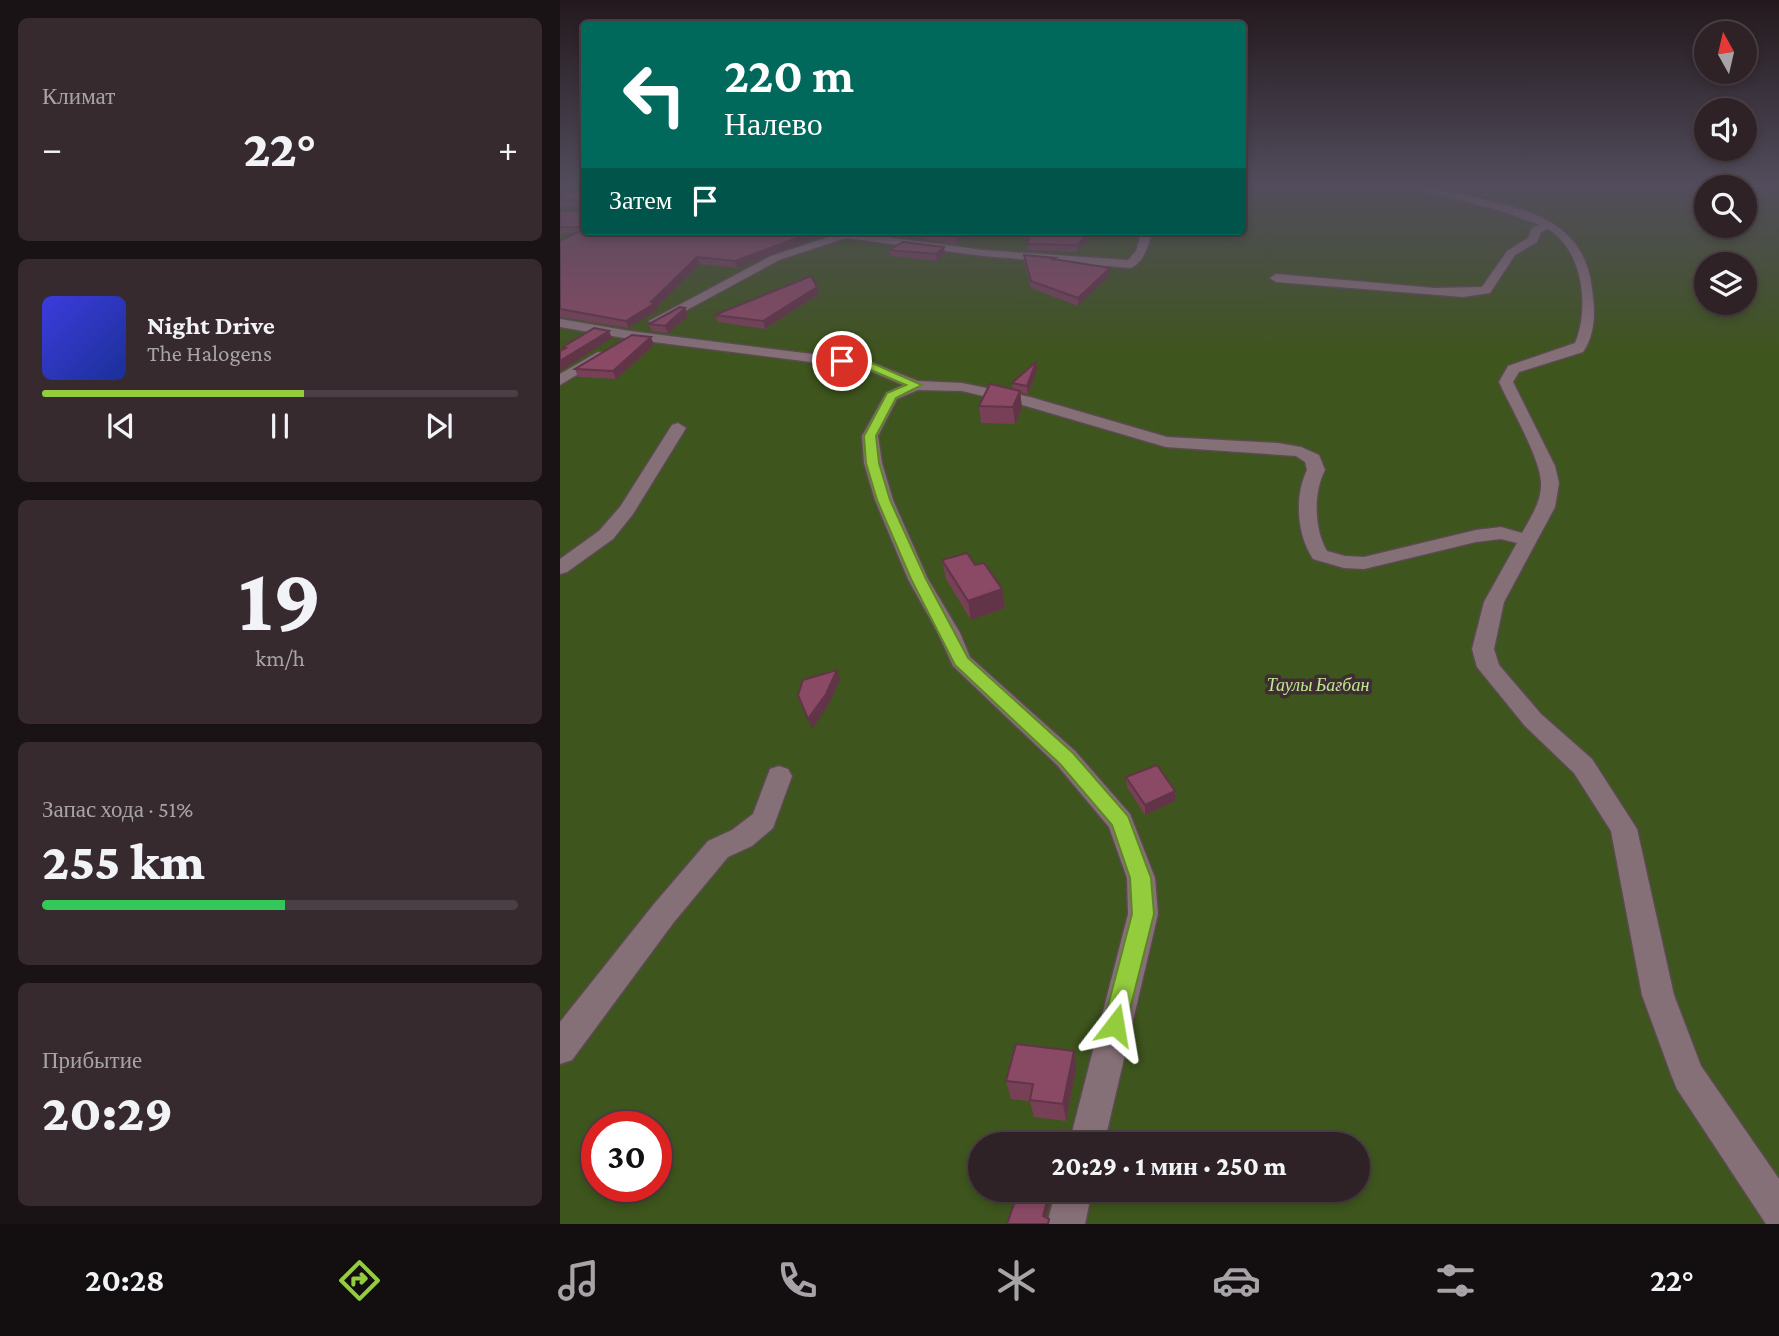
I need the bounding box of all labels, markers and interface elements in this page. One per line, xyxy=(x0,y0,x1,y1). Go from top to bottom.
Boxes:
north arrow xyxy=(1694,21,1757,84)
map controls xyxy=(1694,21,1757,315)
text: 220 m xyxy=(724,48,854,103)
icon: left xyxy=(609,49,700,140)
text: Климат xyxy=(42,83,115,109)
button: sound xyxy=(1694,98,1757,161)
text: Налево xyxy=(724,106,823,142)
text: 22° xyxy=(243,119,317,177)
text: − xyxy=(42,127,62,169)
text: + xyxy=(498,127,518,169)
button: search xyxy=(1694,175,1757,238)
icon: arrive xyxy=(686,182,724,220)
text: Затем xyxy=(609,186,672,215)
button: layers xyxy=(1694,252,1757,315)
text: Night Drive xyxy=(147,311,275,340)
pin xyxy=(812,331,872,391)
text: The Halogens xyxy=(147,340,272,366)
icon: arrive xyxy=(823,342,861,380)
icon: previous xyxy=(102,407,140,445)
icon: pause xyxy=(261,407,299,445)
icon: next xyxy=(420,407,458,445)
text: 19 xyxy=(238,548,322,650)
text: km/h xyxy=(255,645,305,671)
park label: Таулы Бағбан xyxy=(1267,675,1369,695)
text: Запас хода · 51% xyxy=(42,796,193,822)
text: 255 km xyxy=(42,832,205,890)
position arrow xyxy=(1078,988,1152,1062)
text: Прибытие xyxy=(42,1047,142,1073)
text: 20:29 xyxy=(42,1083,173,1141)
speed limit sign: 30 xyxy=(581,1111,672,1202)
text: 20:29 · 1 мин · 250 m xyxy=(1052,1152,1286,1181)
icon: directions xyxy=(335,1256,384,1305)
icon: music xyxy=(554,1256,603,1305)
icon: phone xyxy=(773,1256,822,1305)
icon: climate xyxy=(992,1256,1041,1305)
icon: car xyxy=(1212,1256,1261,1305)
icon: filters xyxy=(1431,1256,1480,1305)
text: 20:28 xyxy=(85,1262,165,1298)
text: 22° xyxy=(1650,1262,1694,1298)

